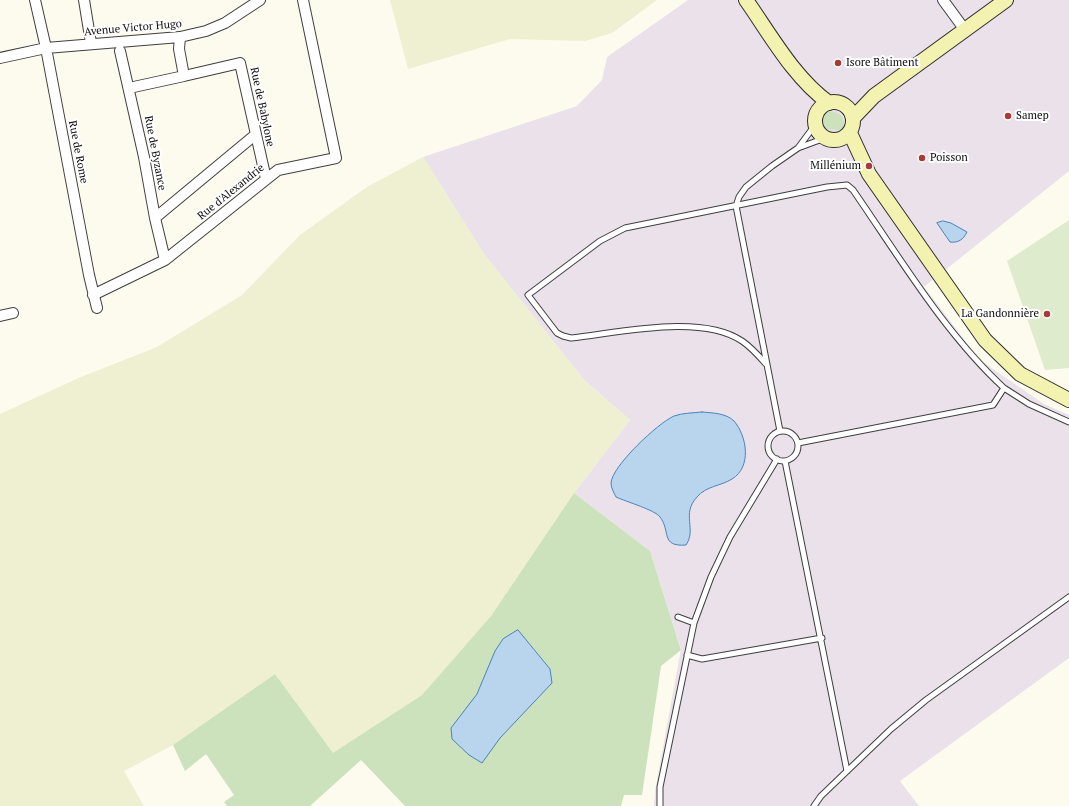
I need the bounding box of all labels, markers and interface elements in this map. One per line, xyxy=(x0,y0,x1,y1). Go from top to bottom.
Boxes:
street label: Avenue Victor Hugo xyxy=(84,17,182,39)
place label: Isore Bâtiment xyxy=(846,56,919,70)
marker: Isore Bâtiment xyxy=(833,58,843,68)
street label: Rue de Babylone xyxy=(247,66,277,148)
place label: Samep xyxy=(1016,109,1049,123)
marker: Samep xyxy=(1003,111,1013,121)
street label: Rue de Byzance xyxy=(141,115,169,191)
street label: Rue de Rome xyxy=(65,119,91,185)
place label: Poisson xyxy=(930,151,968,165)
marker: Poisson xyxy=(917,153,927,163)
place label: Millénium xyxy=(810,159,861,173)
street label: Rue d'Alexandrie xyxy=(195,161,267,223)
marker: Millénium xyxy=(864,161,874,171)
place label: La Gandonnière xyxy=(961,307,1039,321)
marker: La Gandonnière xyxy=(1042,309,1052,319)

